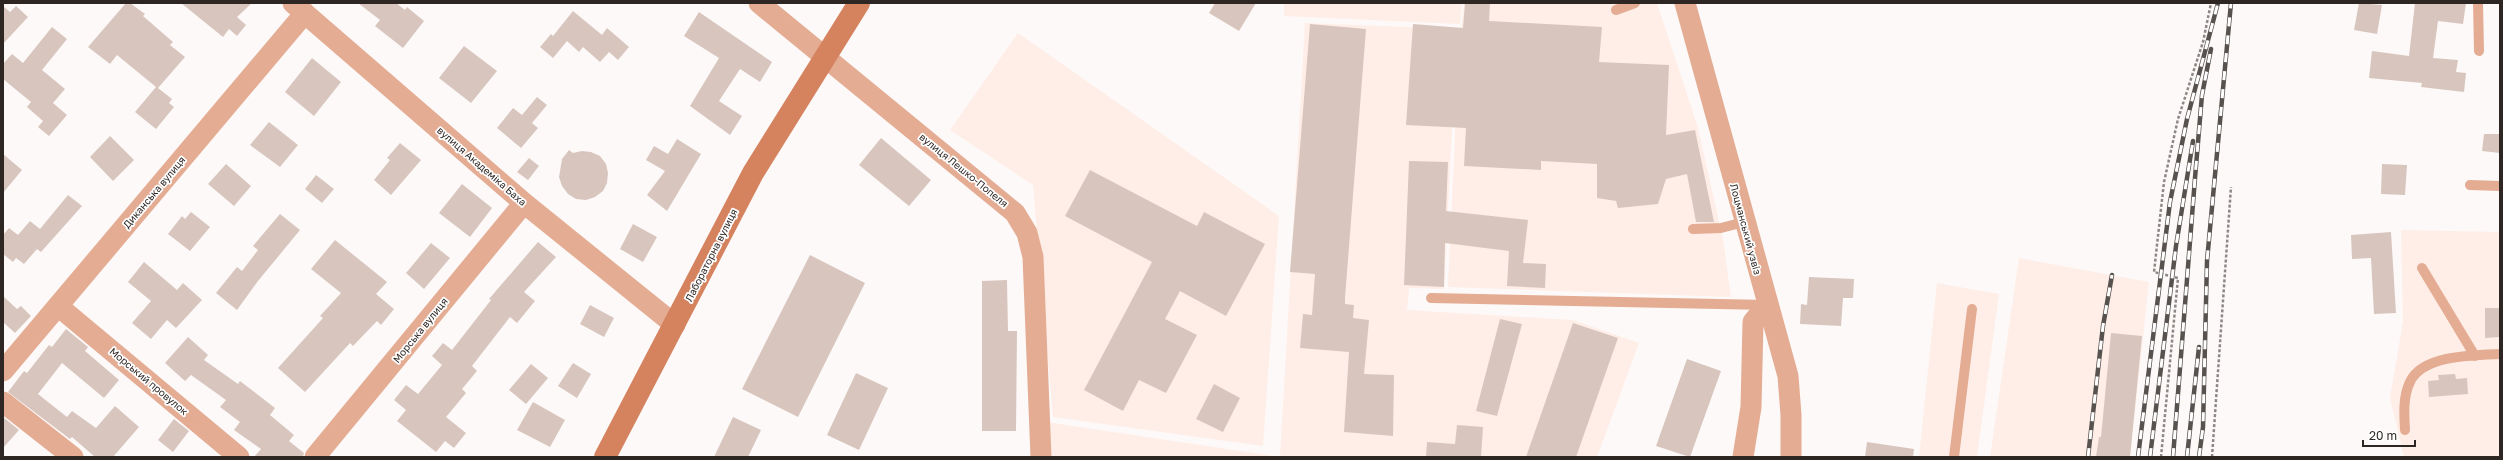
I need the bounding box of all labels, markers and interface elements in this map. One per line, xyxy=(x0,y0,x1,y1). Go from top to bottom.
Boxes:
street label: вулиця Академіка Баха xyxy=(435,124,529,208)
street label: вулиця Лешко-Попеля xyxy=(917,131,1011,209)
street label: Диканська вулиця xyxy=(120,154,188,230)
street label: Лоцманський узвіз xyxy=(1728,182,1764,276)
street label: Лабораторна вулиця xyxy=(682,207,740,303)
street label: Морська вулиця xyxy=(390,295,450,365)
street label: Морський провулок xyxy=(107,345,191,417)
scale bar xyxy=(2363,422,2415,448)
text: 20 m xyxy=(2369,428,2397,443)

